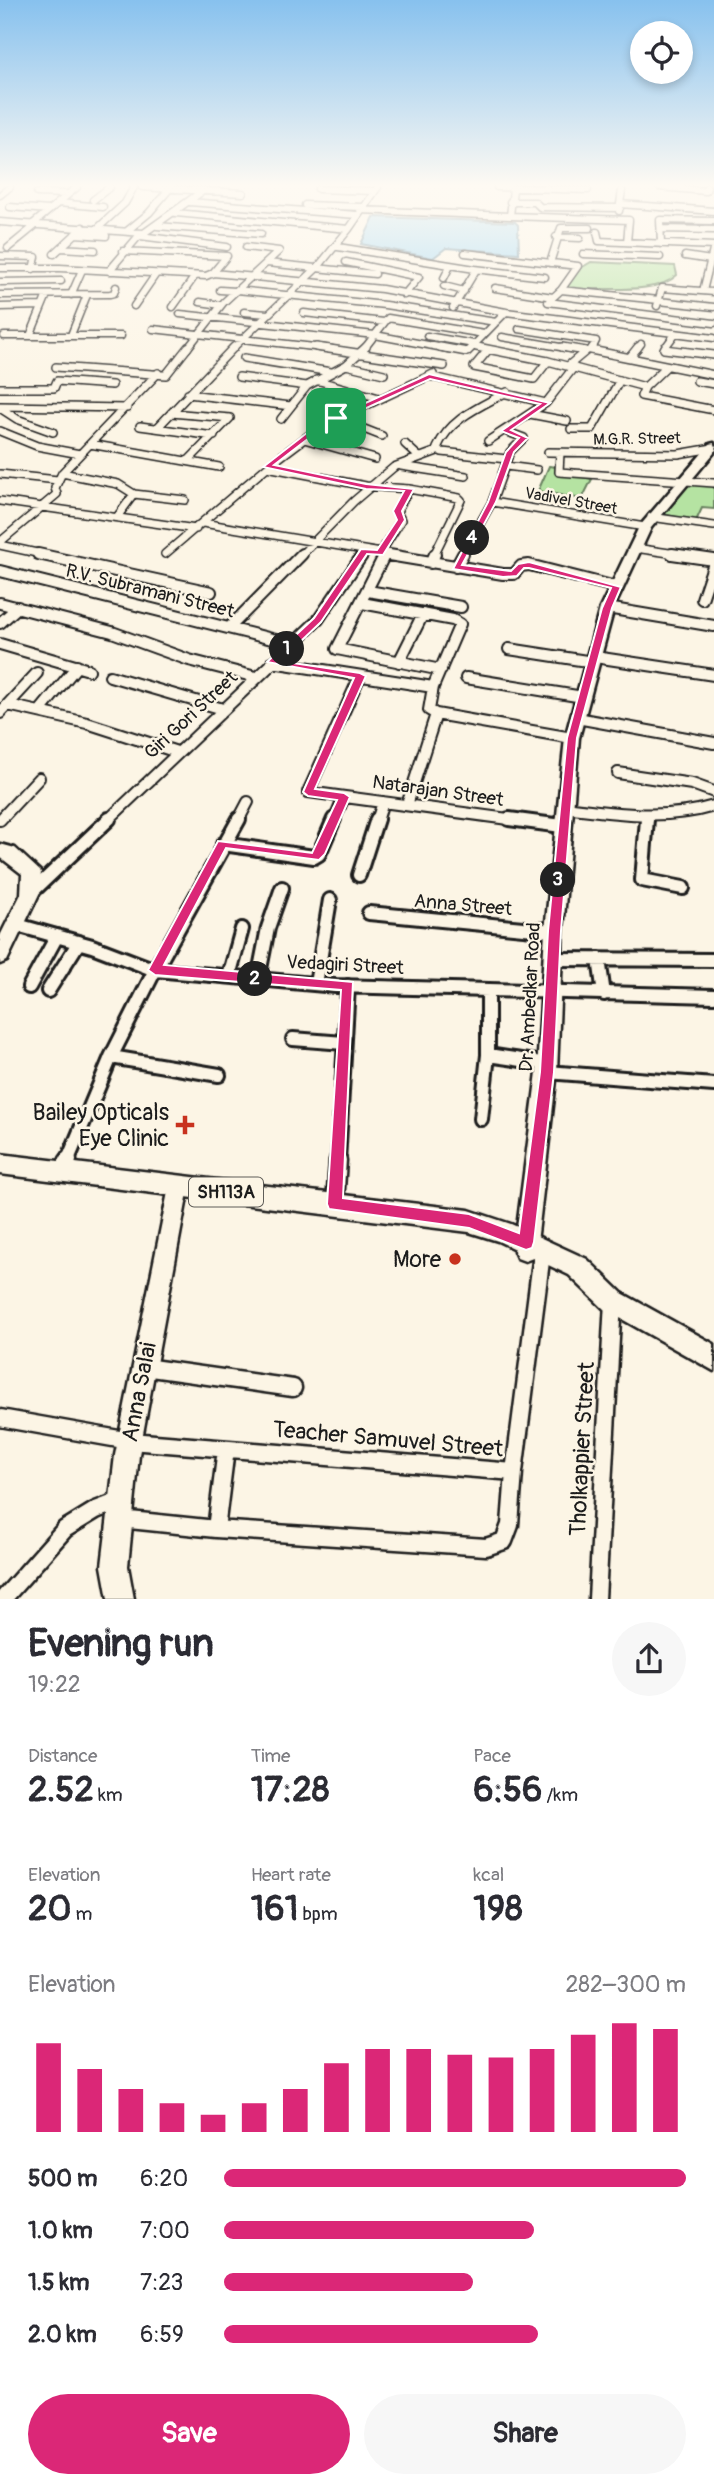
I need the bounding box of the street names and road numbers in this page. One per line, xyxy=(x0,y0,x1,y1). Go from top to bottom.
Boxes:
street label: M.G.R. Street xyxy=(593,428,682,450)
street label: Vadivel Street xyxy=(523,483,620,519)
street label: R.V. Subramani Street xyxy=(63,558,237,624)
street label: Giri Gori Street xyxy=(139,665,243,764)
street label: Natarajan Street xyxy=(371,770,505,812)
street label: Anna Street xyxy=(413,889,513,921)
street label: Dr. Ambedkar Road xyxy=(514,922,546,1072)
street label: Vedagiri Street xyxy=(286,950,405,980)
road number: SH113A xyxy=(189,1177,263,1206)
street label: Anna Salai xyxy=(115,1340,163,1444)
street label: Tholkappier Street xyxy=(563,1360,601,1537)
street label: Teacher Samuvel Street xyxy=(272,1414,505,1464)

